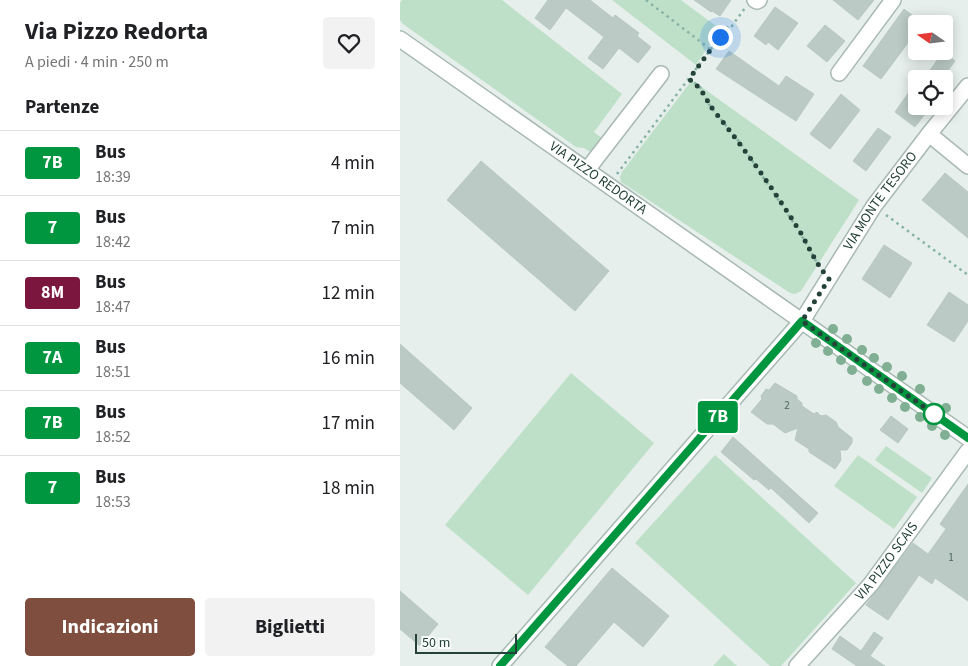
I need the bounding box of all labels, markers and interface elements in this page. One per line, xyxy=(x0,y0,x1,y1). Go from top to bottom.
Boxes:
text: Via Pizzo Redorta xyxy=(25,14,208,49)
north arrow xyxy=(908,15,952,60)
map controls xyxy=(908,15,953,115)
button: heart xyxy=(323,17,375,69)
your location xyxy=(708,25,733,50)
text: A piedi · 4 min · 250 m xyxy=(25,51,169,73)
button: locate xyxy=(908,70,953,115)
text: Partenze xyxy=(25,94,99,121)
street label: VIA PIZZO REDORTA xyxy=(545,137,651,220)
text: Bus xyxy=(95,139,126,166)
street label: VIA MONTE TESORO xyxy=(839,147,922,254)
text: 7B xyxy=(42,150,63,175)
text: 4 min xyxy=(331,150,375,177)
text: 18:39 xyxy=(95,166,131,188)
text: Bus xyxy=(95,204,126,231)
text: 7 xyxy=(48,215,57,240)
text: 7 min xyxy=(331,215,375,242)
text: 18:42 xyxy=(95,231,131,253)
text: Bus xyxy=(95,269,126,296)
text: 8M xyxy=(41,280,64,305)
text: 12 min xyxy=(321,280,375,307)
text: 18:47 xyxy=(95,296,131,318)
text: Bus xyxy=(95,334,126,361)
text: 7A xyxy=(43,345,62,370)
text: 16 min xyxy=(321,345,375,372)
text: 18:51 xyxy=(95,361,131,383)
house number: 2 xyxy=(784,398,790,413)
text: Bus xyxy=(95,399,126,426)
line badge: 7B xyxy=(696,401,740,433)
unlabelled marker xyxy=(923,403,945,425)
text: 7B xyxy=(708,404,728,429)
text: 7B xyxy=(42,410,63,435)
text: 17 min xyxy=(321,410,375,437)
text: 18:52 xyxy=(95,426,131,448)
text: Bus xyxy=(95,464,126,491)
text: 7 xyxy=(48,475,57,500)
text: 18 min xyxy=(321,475,375,502)
text: 18:53 xyxy=(95,491,131,513)
street label: VIA PIZZO SCAIS xyxy=(851,518,923,605)
house number: 1 xyxy=(948,550,954,565)
button: Indicazioni xyxy=(25,598,195,656)
button: Biglietti xyxy=(205,598,375,656)
scale bar xyxy=(415,631,518,654)
text: 50 m xyxy=(422,633,450,653)

